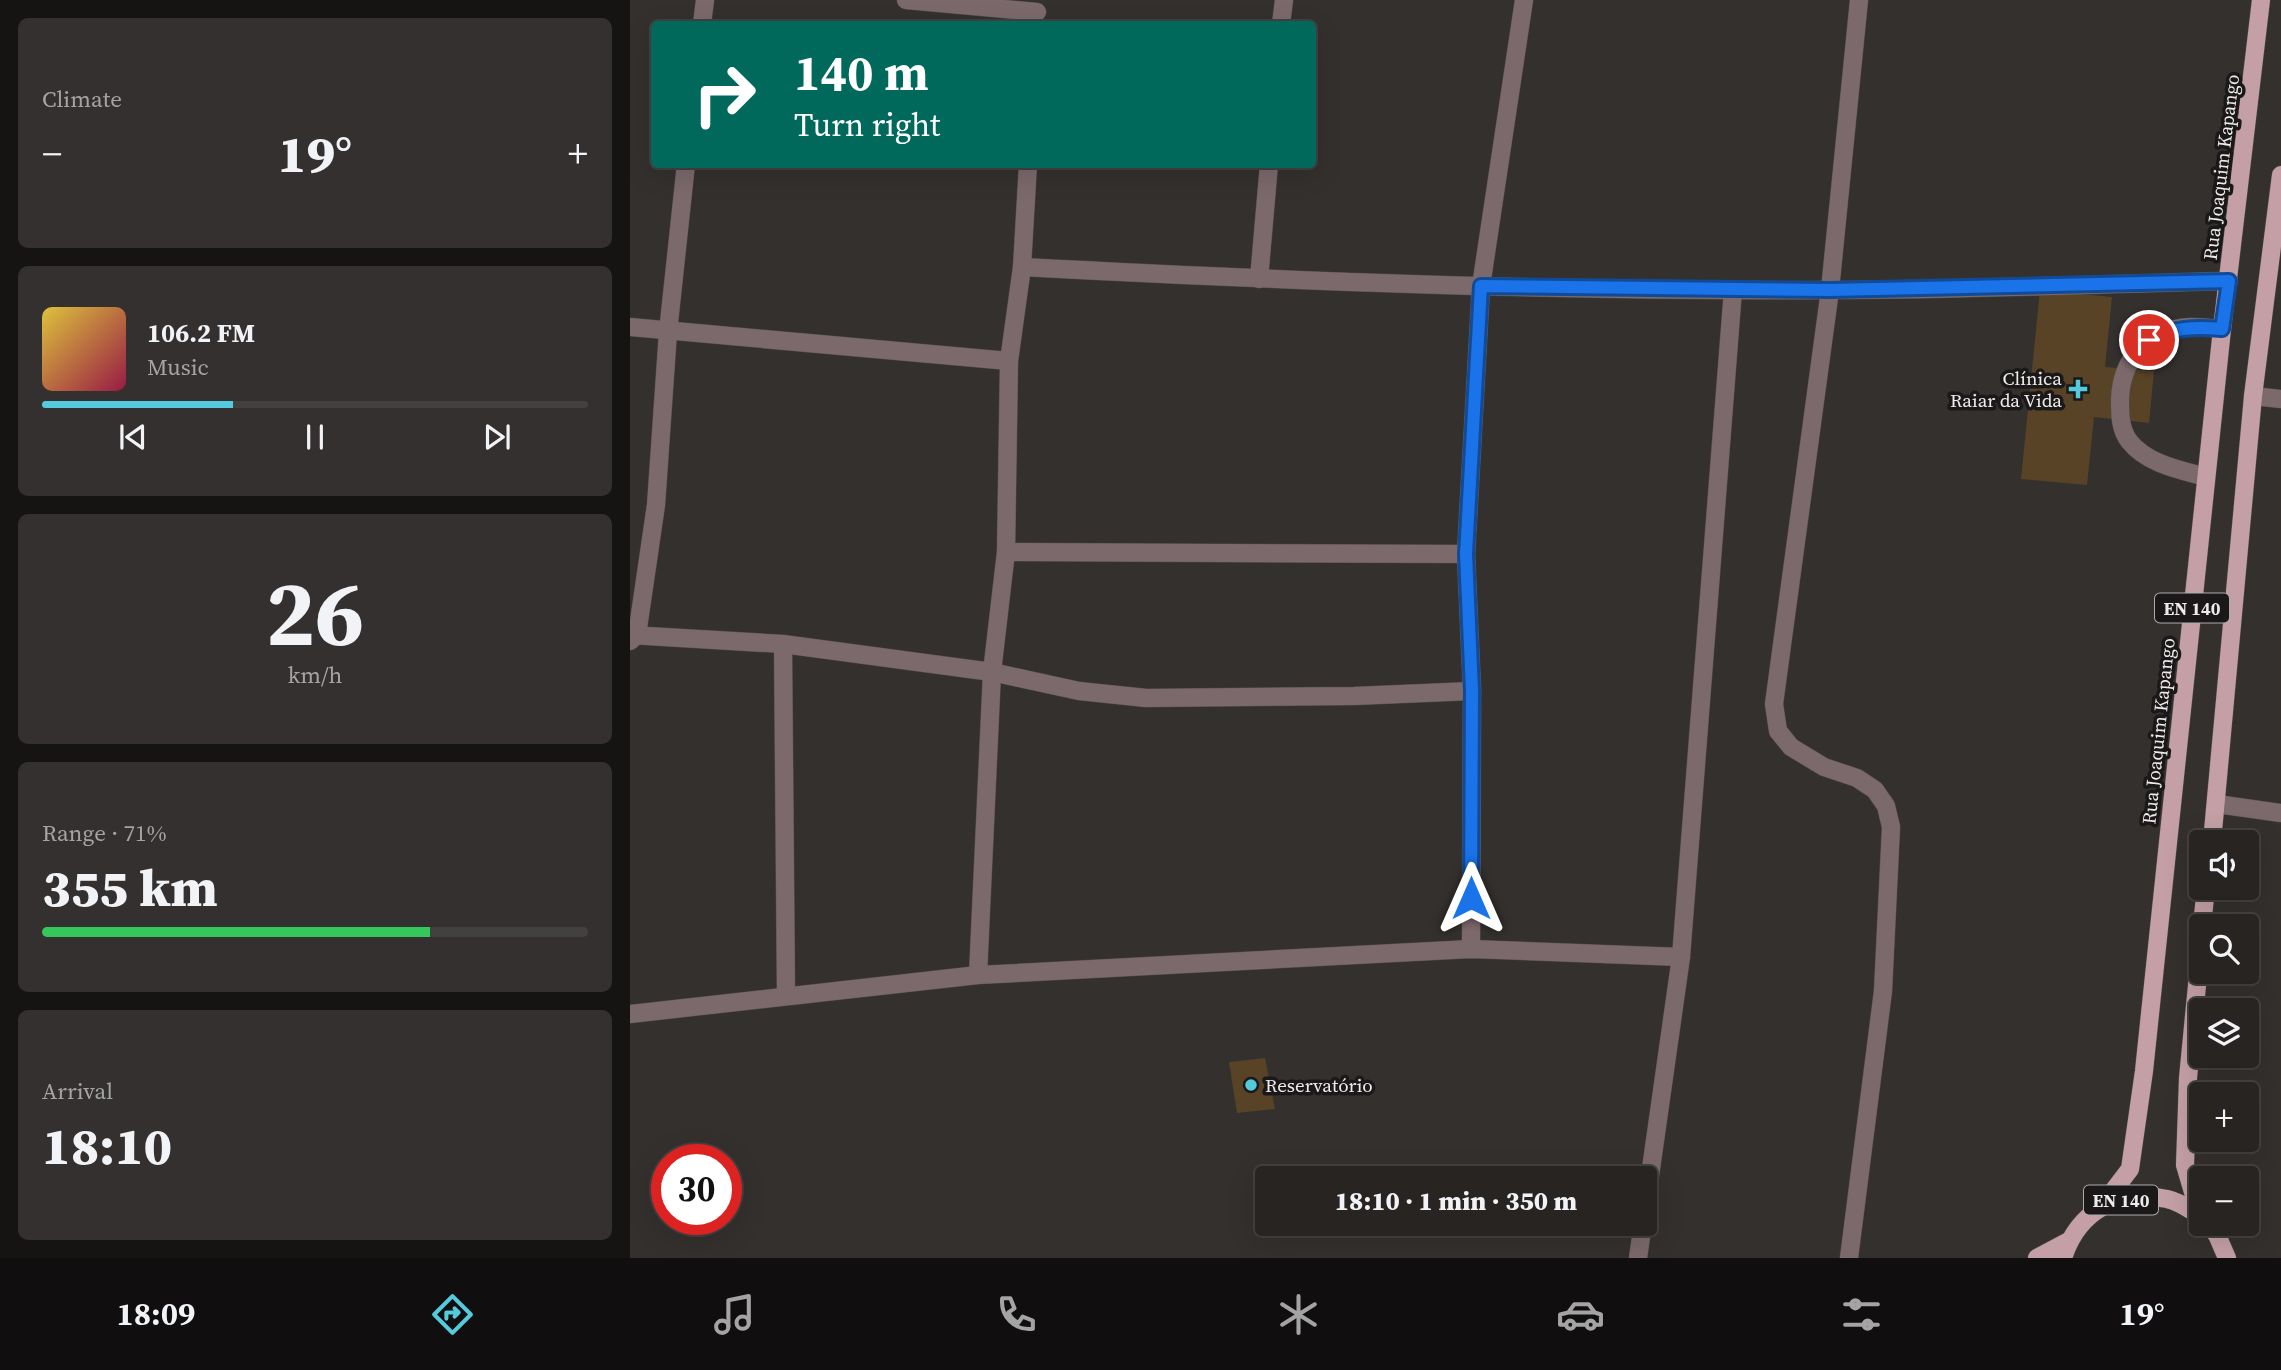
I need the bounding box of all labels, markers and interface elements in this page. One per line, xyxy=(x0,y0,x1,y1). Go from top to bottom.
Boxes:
text: 140 m xyxy=(794,39,929,106)
icon: right xyxy=(679,49,770,140)
street label: Rua Joaquim Kapango xyxy=(2197,73,2245,261)
text: Climate xyxy=(42,83,122,115)
text: Turn right xyxy=(794,103,940,147)
text: 19° xyxy=(278,118,352,189)
text: − xyxy=(42,128,62,180)
text: + xyxy=(568,128,588,180)
pin xyxy=(2119,310,2179,370)
text: 106.2 FM xyxy=(147,315,255,351)
icon: arrive xyxy=(2130,321,2168,359)
text: Music xyxy=(147,351,209,383)
place label: Clínica Raiar da Vida xyxy=(1950,365,2062,413)
marker: Clínica Raiar da Vida xyxy=(2068,379,2088,399)
icon: previous xyxy=(114,418,152,456)
icon: pause xyxy=(296,418,334,456)
icon: next xyxy=(478,418,516,456)
text: 26 xyxy=(266,551,364,675)
road number: EN 140 xyxy=(2155,594,2229,622)
street label: Rua Joaquim Kapango xyxy=(2135,637,2181,825)
text: km/h xyxy=(288,659,342,691)
text: Range · 71% xyxy=(42,817,167,849)
map controls xyxy=(2189,830,2259,1236)
button: sound xyxy=(2189,830,2259,900)
text: 355 km xyxy=(42,852,218,923)
position arrow xyxy=(1434,861,1508,935)
button: search xyxy=(2189,914,2259,984)
button: layers xyxy=(2189,998,2259,1068)
place label: Reservatório xyxy=(1265,1072,1373,1098)
text: Arrival xyxy=(42,1075,113,1107)
marker: Reservatório xyxy=(1243,1077,1259,1093)
button: + xyxy=(2189,1082,2259,1152)
text: 18:10 xyxy=(42,1110,172,1181)
speed limit sign: 30 xyxy=(651,1144,742,1235)
button: − xyxy=(2189,1166,2259,1236)
text: 18:10 · 1 min · 350 m xyxy=(1335,1183,1577,1219)
road number: EN 140 xyxy=(2084,1185,2158,1214)
icon: directions xyxy=(428,1290,477,1339)
icon: music xyxy=(710,1290,759,1339)
icon: phone xyxy=(992,1290,1041,1339)
icon: climate xyxy=(1274,1290,1323,1339)
icon: car xyxy=(1556,1290,1605,1339)
icon: filters xyxy=(1837,1290,1886,1339)
text: 18:09 xyxy=(116,1292,195,1336)
text: 19° xyxy=(2119,1292,2165,1336)

